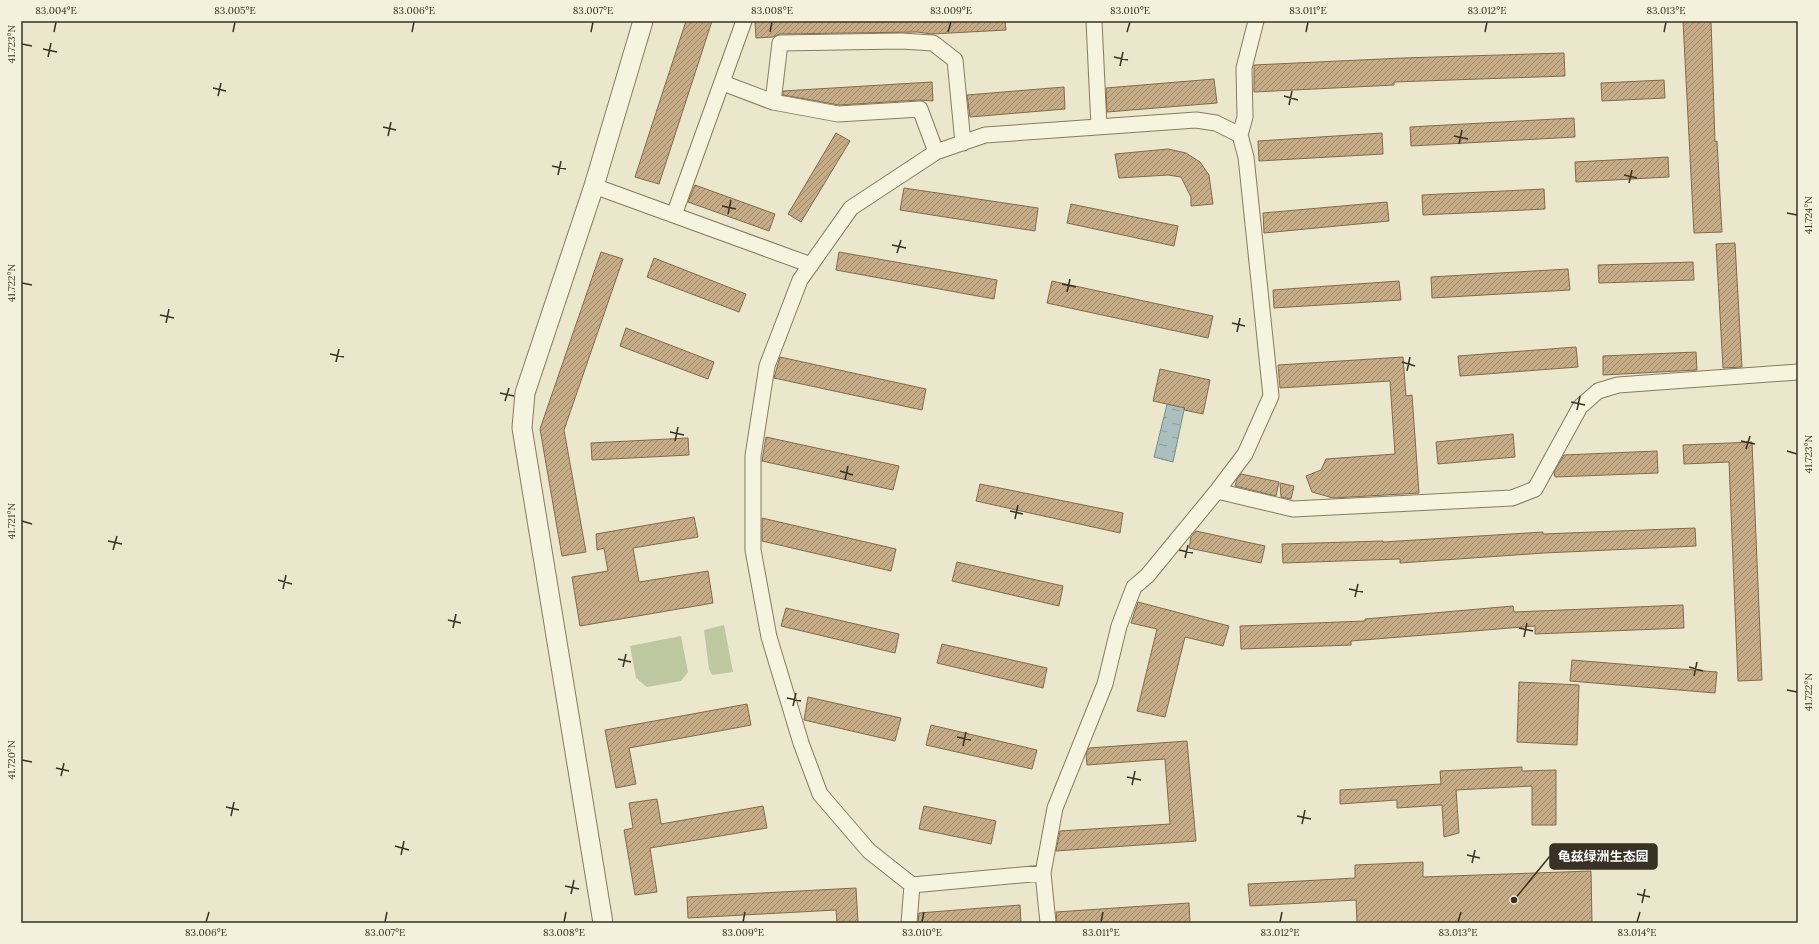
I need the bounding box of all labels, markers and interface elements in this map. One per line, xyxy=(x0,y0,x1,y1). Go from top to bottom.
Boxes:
text: 83.004°E xyxy=(35,4,77,17)
text: 83.005°E xyxy=(214,4,256,17)
text: 83.006°E xyxy=(393,4,435,17)
text: 83.007°E xyxy=(573,4,613,17)
text: 83.008°E xyxy=(751,4,793,17)
text: 83.009°E xyxy=(930,4,972,17)
text: 83.010°E xyxy=(1110,4,1150,17)
text: 83.011°E xyxy=(1289,4,1327,17)
text: 83.012°E xyxy=(1468,4,1507,17)
text: 83.013°E xyxy=(1646,4,1686,17)
text: 41.723°N xyxy=(5,24,18,63)
text: 41.724°N xyxy=(1802,196,1815,234)
text: 41.722°N xyxy=(5,264,18,302)
text: 41.723°N xyxy=(1802,434,1815,473)
text: 41.721°N xyxy=(5,502,18,539)
text: 41.722°N xyxy=(1802,673,1815,711)
text: 41.720°N xyxy=(5,740,18,780)
callout: 龟兹绿洲生态园 xyxy=(1550,844,1657,869)
text: 龟兹绿洲生态园 xyxy=(1557,848,1649,865)
text: 83.006°E xyxy=(185,926,227,939)
text: 83.007°E xyxy=(365,926,405,939)
text: 83.008°E xyxy=(543,926,585,939)
text: 83.009°E xyxy=(722,926,764,939)
text: 83.010°E xyxy=(902,926,942,939)
text: 83.011°E xyxy=(1082,926,1120,939)
text: 83.012°E xyxy=(1261,926,1300,939)
text: 83.013°E xyxy=(1438,926,1478,939)
text: 83.014°E xyxy=(1618,926,1656,939)

